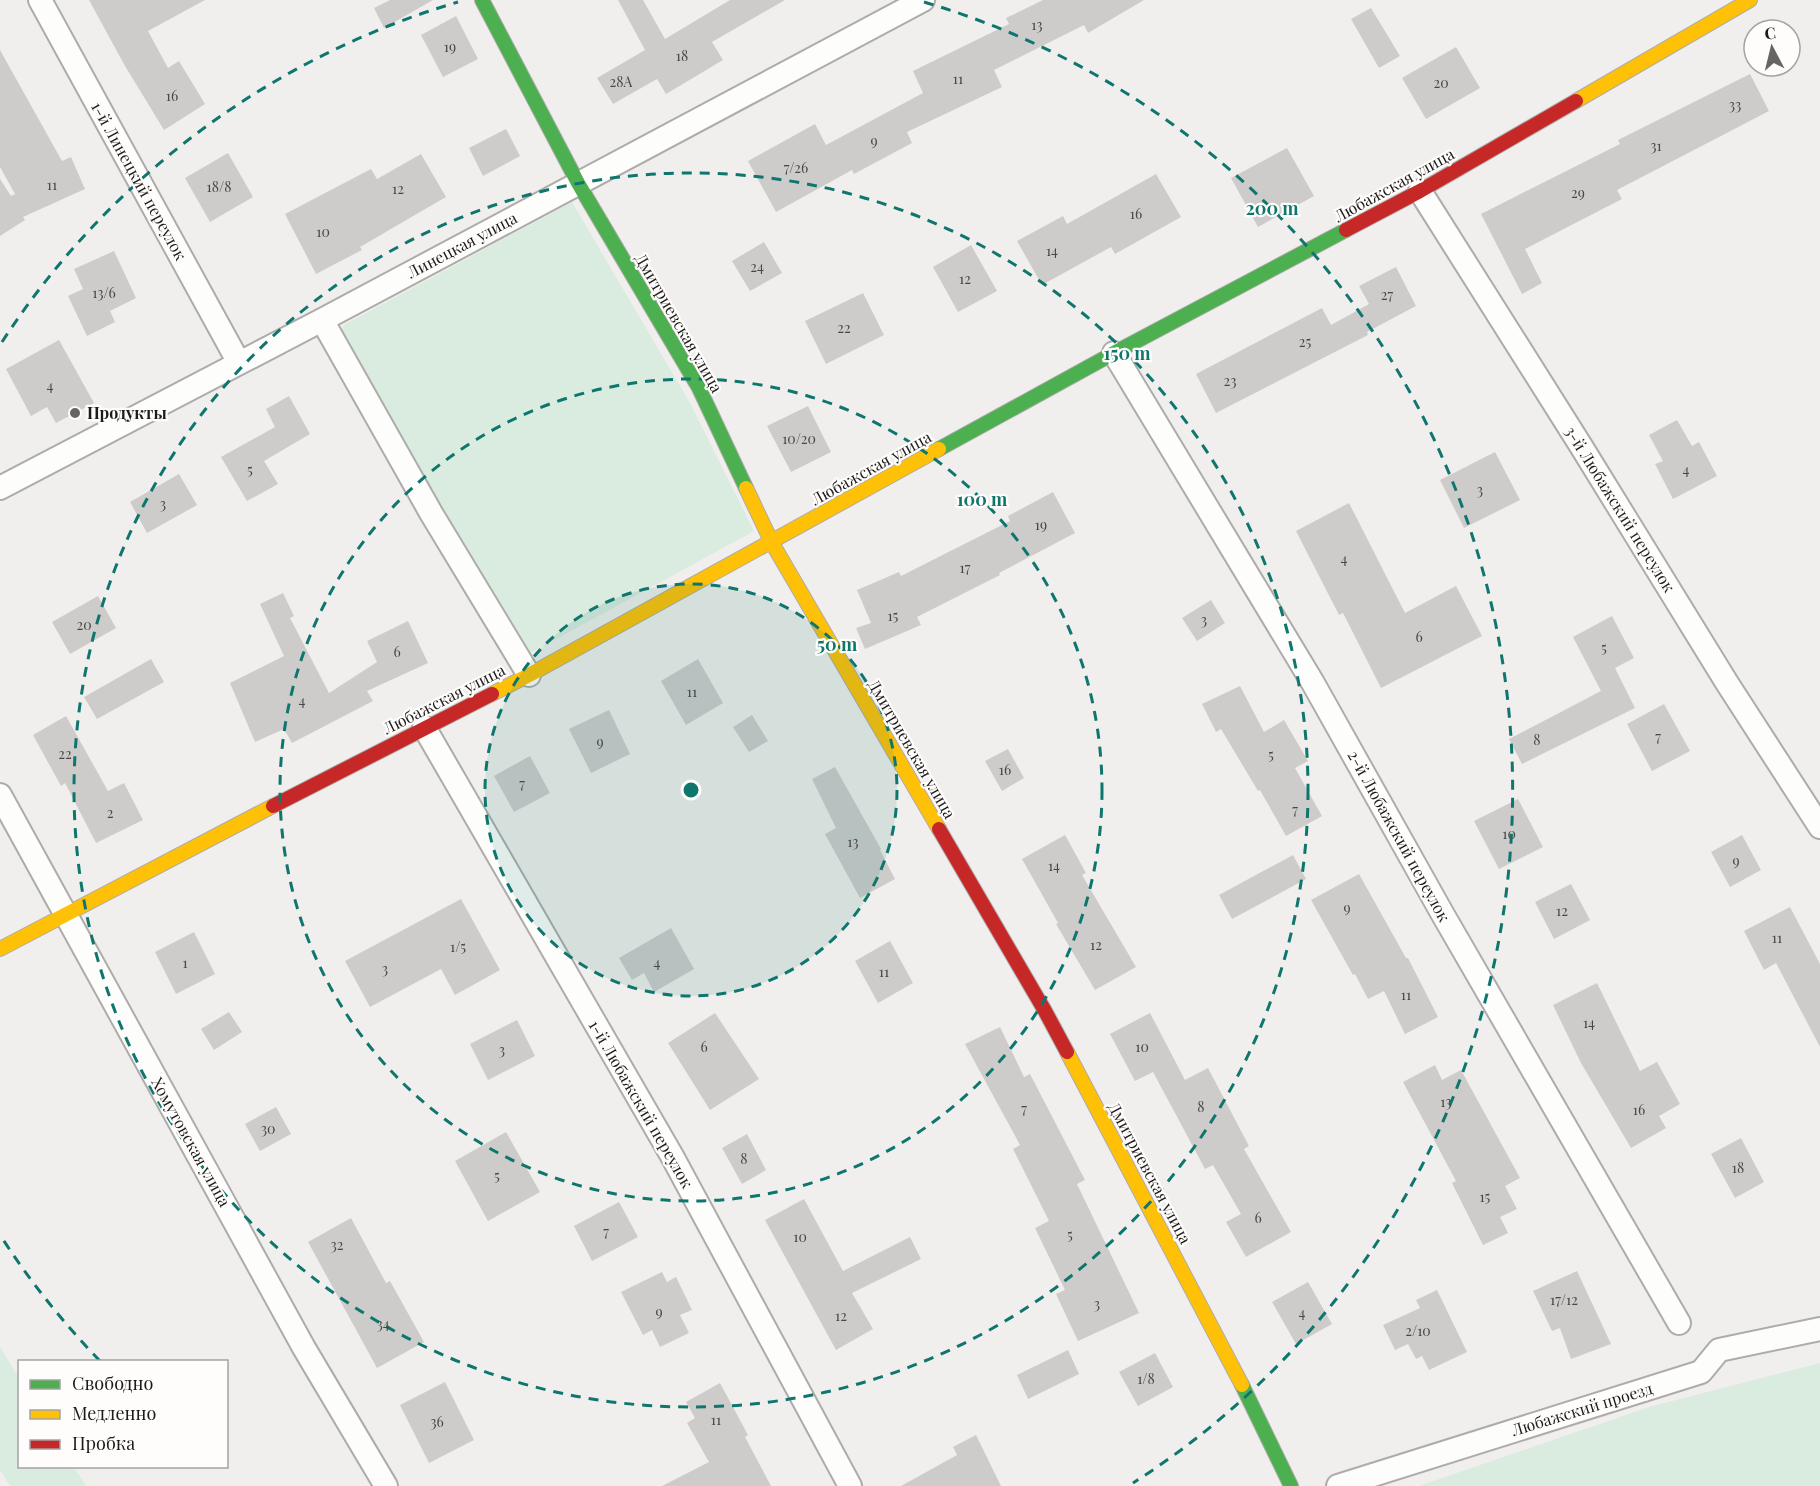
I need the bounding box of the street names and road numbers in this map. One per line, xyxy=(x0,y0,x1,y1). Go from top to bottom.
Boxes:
street label: 1-й Линецкий переулок xyxy=(87,98,192,264)
street label: Любажская улица xyxy=(1329,143,1458,227)
street label: Линецкая улица xyxy=(402,207,520,283)
street label: Дмитриевская улица xyxy=(631,249,728,396)
street label: 3-й Любажский переулок xyxy=(1561,422,1680,596)
street label: Любажская улица xyxy=(806,426,935,510)
street label: Любажская улица xyxy=(378,659,508,739)
street label: Дмитриевская улица xyxy=(864,675,961,822)
street label: 2-й Любажский переулок xyxy=(1344,746,1455,925)
street label: 1-й Любажский переулок xyxy=(585,1016,698,1192)
street label: Хомутовская улица xyxy=(147,1073,236,1210)
street label: Дмитриевская улица xyxy=(1104,1098,1197,1247)
street label: Любажский проезд xyxy=(1508,1377,1656,1440)

